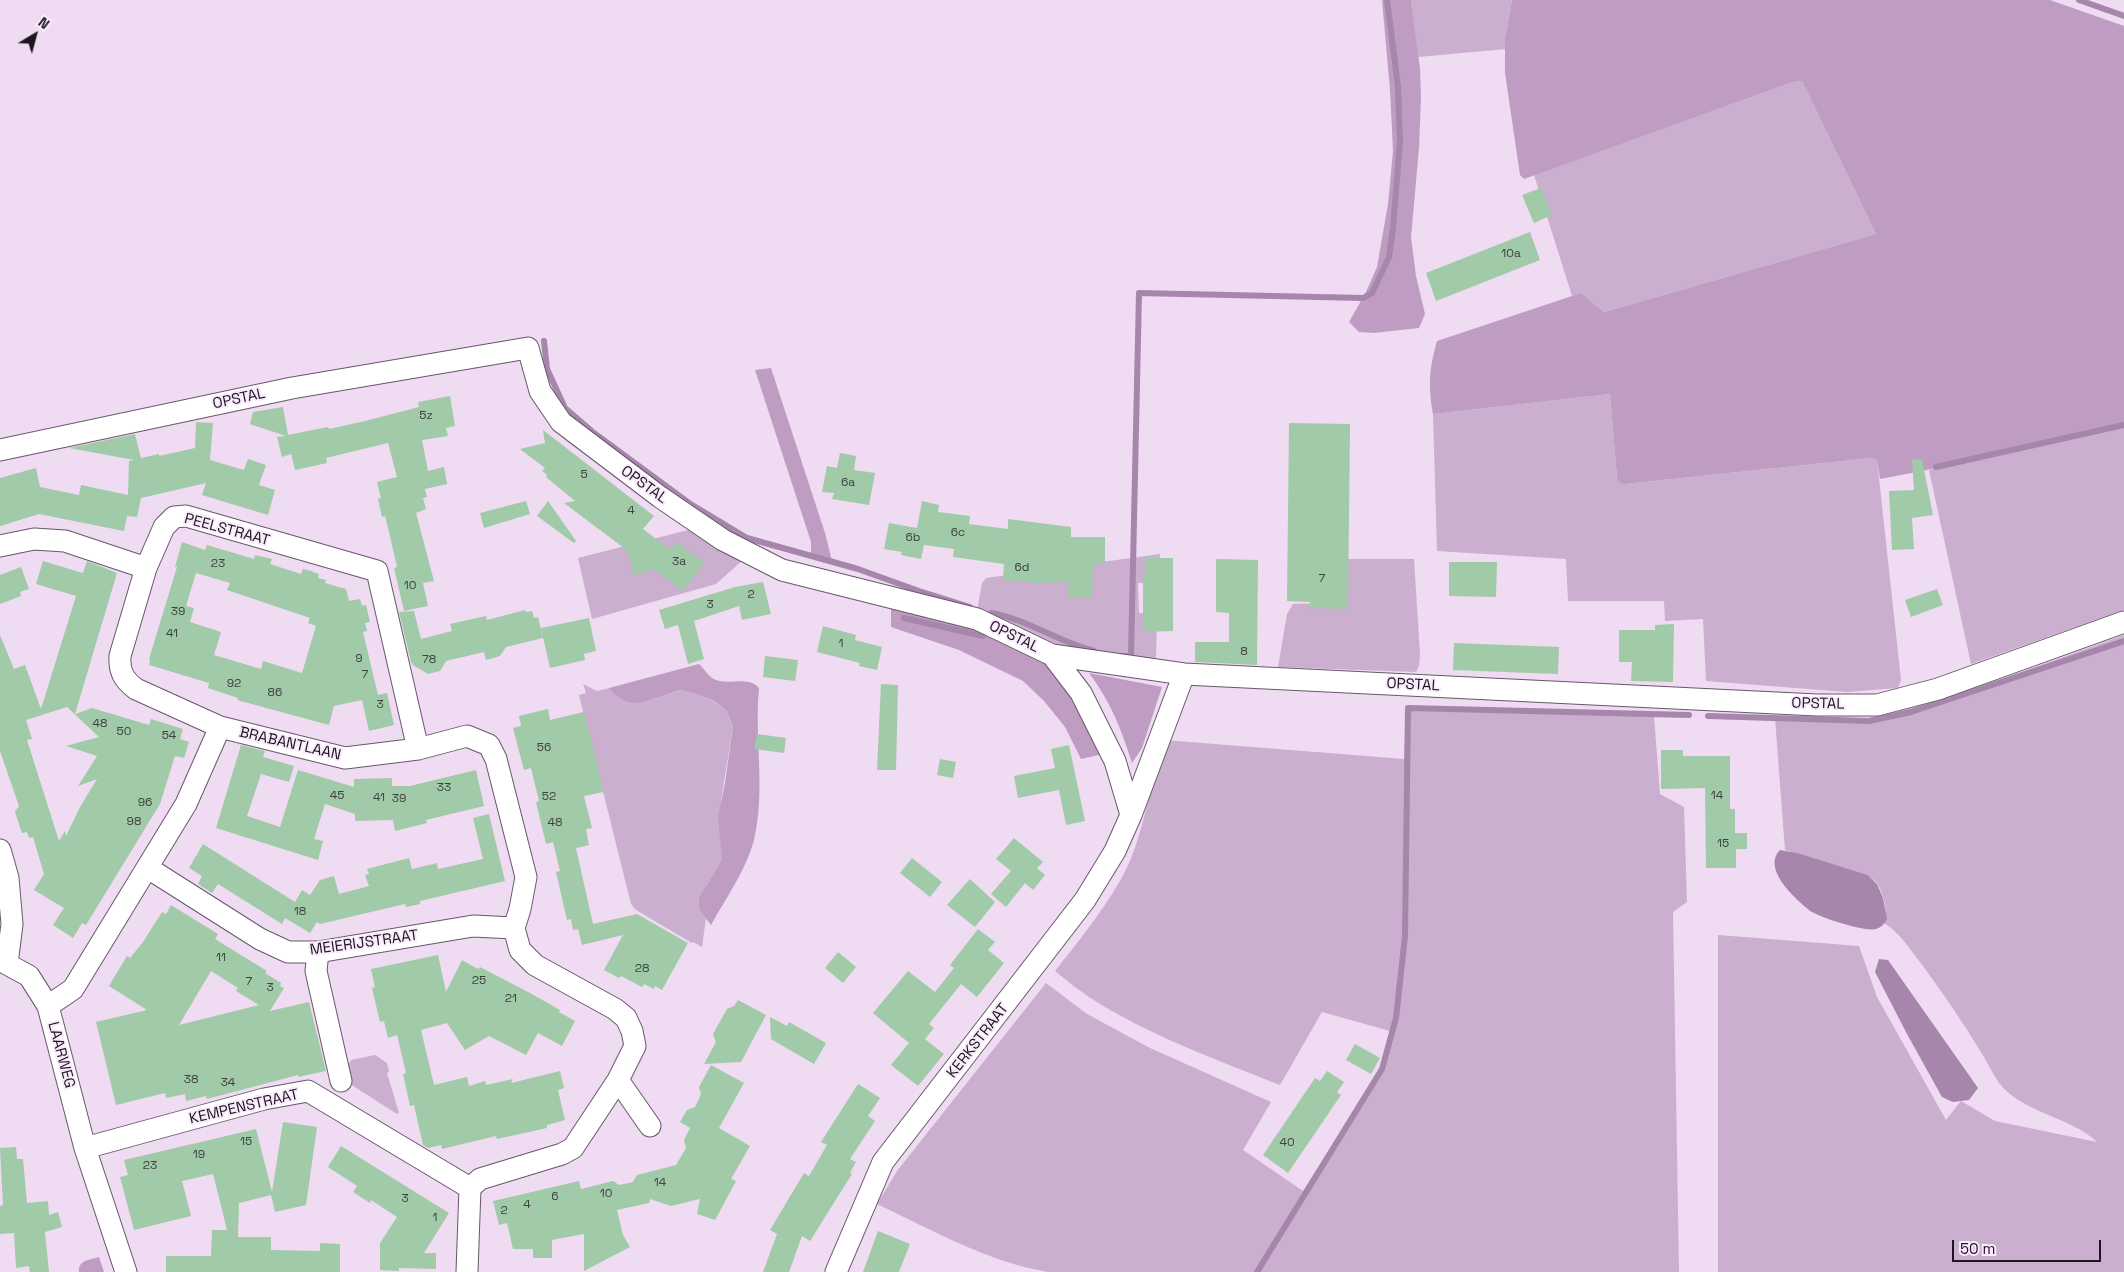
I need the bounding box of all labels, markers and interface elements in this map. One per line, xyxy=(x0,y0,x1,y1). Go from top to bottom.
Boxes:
north arrow xyxy=(10,10,60,60)
text: N xyxy=(35,13,53,33)
house number: 10a xyxy=(1501,247,1521,261)
street label: OPSTAL xyxy=(211,385,267,413)
house number: 5z xyxy=(419,409,433,423)
street label: OPSTAL xyxy=(617,462,671,508)
house number: 5 xyxy=(580,468,588,482)
house number: 6a xyxy=(841,476,855,490)
house number: 4 xyxy=(627,504,635,518)
street label: PEELSTRAAT xyxy=(182,510,272,550)
house number: 6c xyxy=(951,526,965,540)
house number: 6b xyxy=(905,531,921,545)
house number: 3a xyxy=(672,555,686,569)
house number: 23 xyxy=(211,557,225,571)
house number: 6d xyxy=(1014,561,1030,575)
house number: 7 xyxy=(1319,572,1325,586)
house number: 10 xyxy=(404,579,416,593)
house number: 2 xyxy=(747,588,755,602)
house number: 3 xyxy=(706,598,714,612)
house number: 39 xyxy=(171,605,185,619)
street label: OPSTAL xyxy=(986,617,1042,657)
house number: 41 xyxy=(166,627,178,641)
house number: 1 xyxy=(838,637,844,651)
house number: 8 xyxy=(1240,645,1248,659)
house number: 9 xyxy=(355,652,363,666)
house number: 78 xyxy=(422,653,436,667)
house number: 7 xyxy=(362,668,368,682)
street label: OPSTAL xyxy=(1386,675,1440,695)
house number: 92 xyxy=(227,677,241,691)
house number: 86 xyxy=(268,686,282,700)
street label: OPSTAL xyxy=(1791,695,1845,713)
house number: 3 xyxy=(376,698,384,712)
house number: 48 xyxy=(93,717,107,731)
street label: BRABANTLAAN xyxy=(237,724,343,764)
house number: 50 xyxy=(117,725,131,739)
house number: 54 xyxy=(162,729,176,743)
house number: 56 xyxy=(537,741,551,755)
house number: 33 xyxy=(437,781,451,795)
house number: 45 xyxy=(330,789,344,803)
house number: 14 xyxy=(1711,789,1723,803)
house number: 52 xyxy=(542,790,556,804)
house number: 41 xyxy=(373,791,385,805)
house number: 39 xyxy=(392,792,406,806)
house number: 96 xyxy=(138,796,152,810)
house number: 98 xyxy=(127,815,141,829)
house number: 48 xyxy=(548,816,562,830)
house number: 15 xyxy=(1717,837,1729,851)
house number: 18 xyxy=(294,905,306,919)
street label: MEIERIJSTRAAT xyxy=(309,926,419,960)
house number: 11 xyxy=(216,951,226,965)
house number: 28 xyxy=(635,962,649,976)
house number: 25 xyxy=(472,974,486,988)
house number: 7 xyxy=(246,975,252,989)
house number: 3 xyxy=(266,981,274,995)
house number: 21 xyxy=(505,992,517,1006)
street label: KERKSTRAAT xyxy=(943,1000,1013,1082)
street label: LAARWEG xyxy=(44,1020,78,1090)
house number: 38 xyxy=(184,1073,198,1087)
house number: 34 xyxy=(221,1076,235,1090)
street label: KEMPENSTRAAT xyxy=(188,1086,300,1128)
house number: 15 xyxy=(240,1135,252,1149)
house number: 40 xyxy=(1279,1136,1295,1150)
house number: 19 xyxy=(193,1148,205,1162)
house number: 23 xyxy=(143,1159,157,1173)
house number: 14 xyxy=(654,1176,666,1190)
house number: 10 xyxy=(600,1187,612,1201)
house number: 6 xyxy=(551,1190,559,1204)
house number: 3 xyxy=(401,1192,409,1206)
house number: 4 xyxy=(523,1198,531,1212)
house number: 2 xyxy=(500,1204,508,1218)
house number: 1 xyxy=(432,1211,438,1225)
scale bar xyxy=(1954,1230,2103,1262)
text: 50 m xyxy=(1960,1239,1995,1258)

